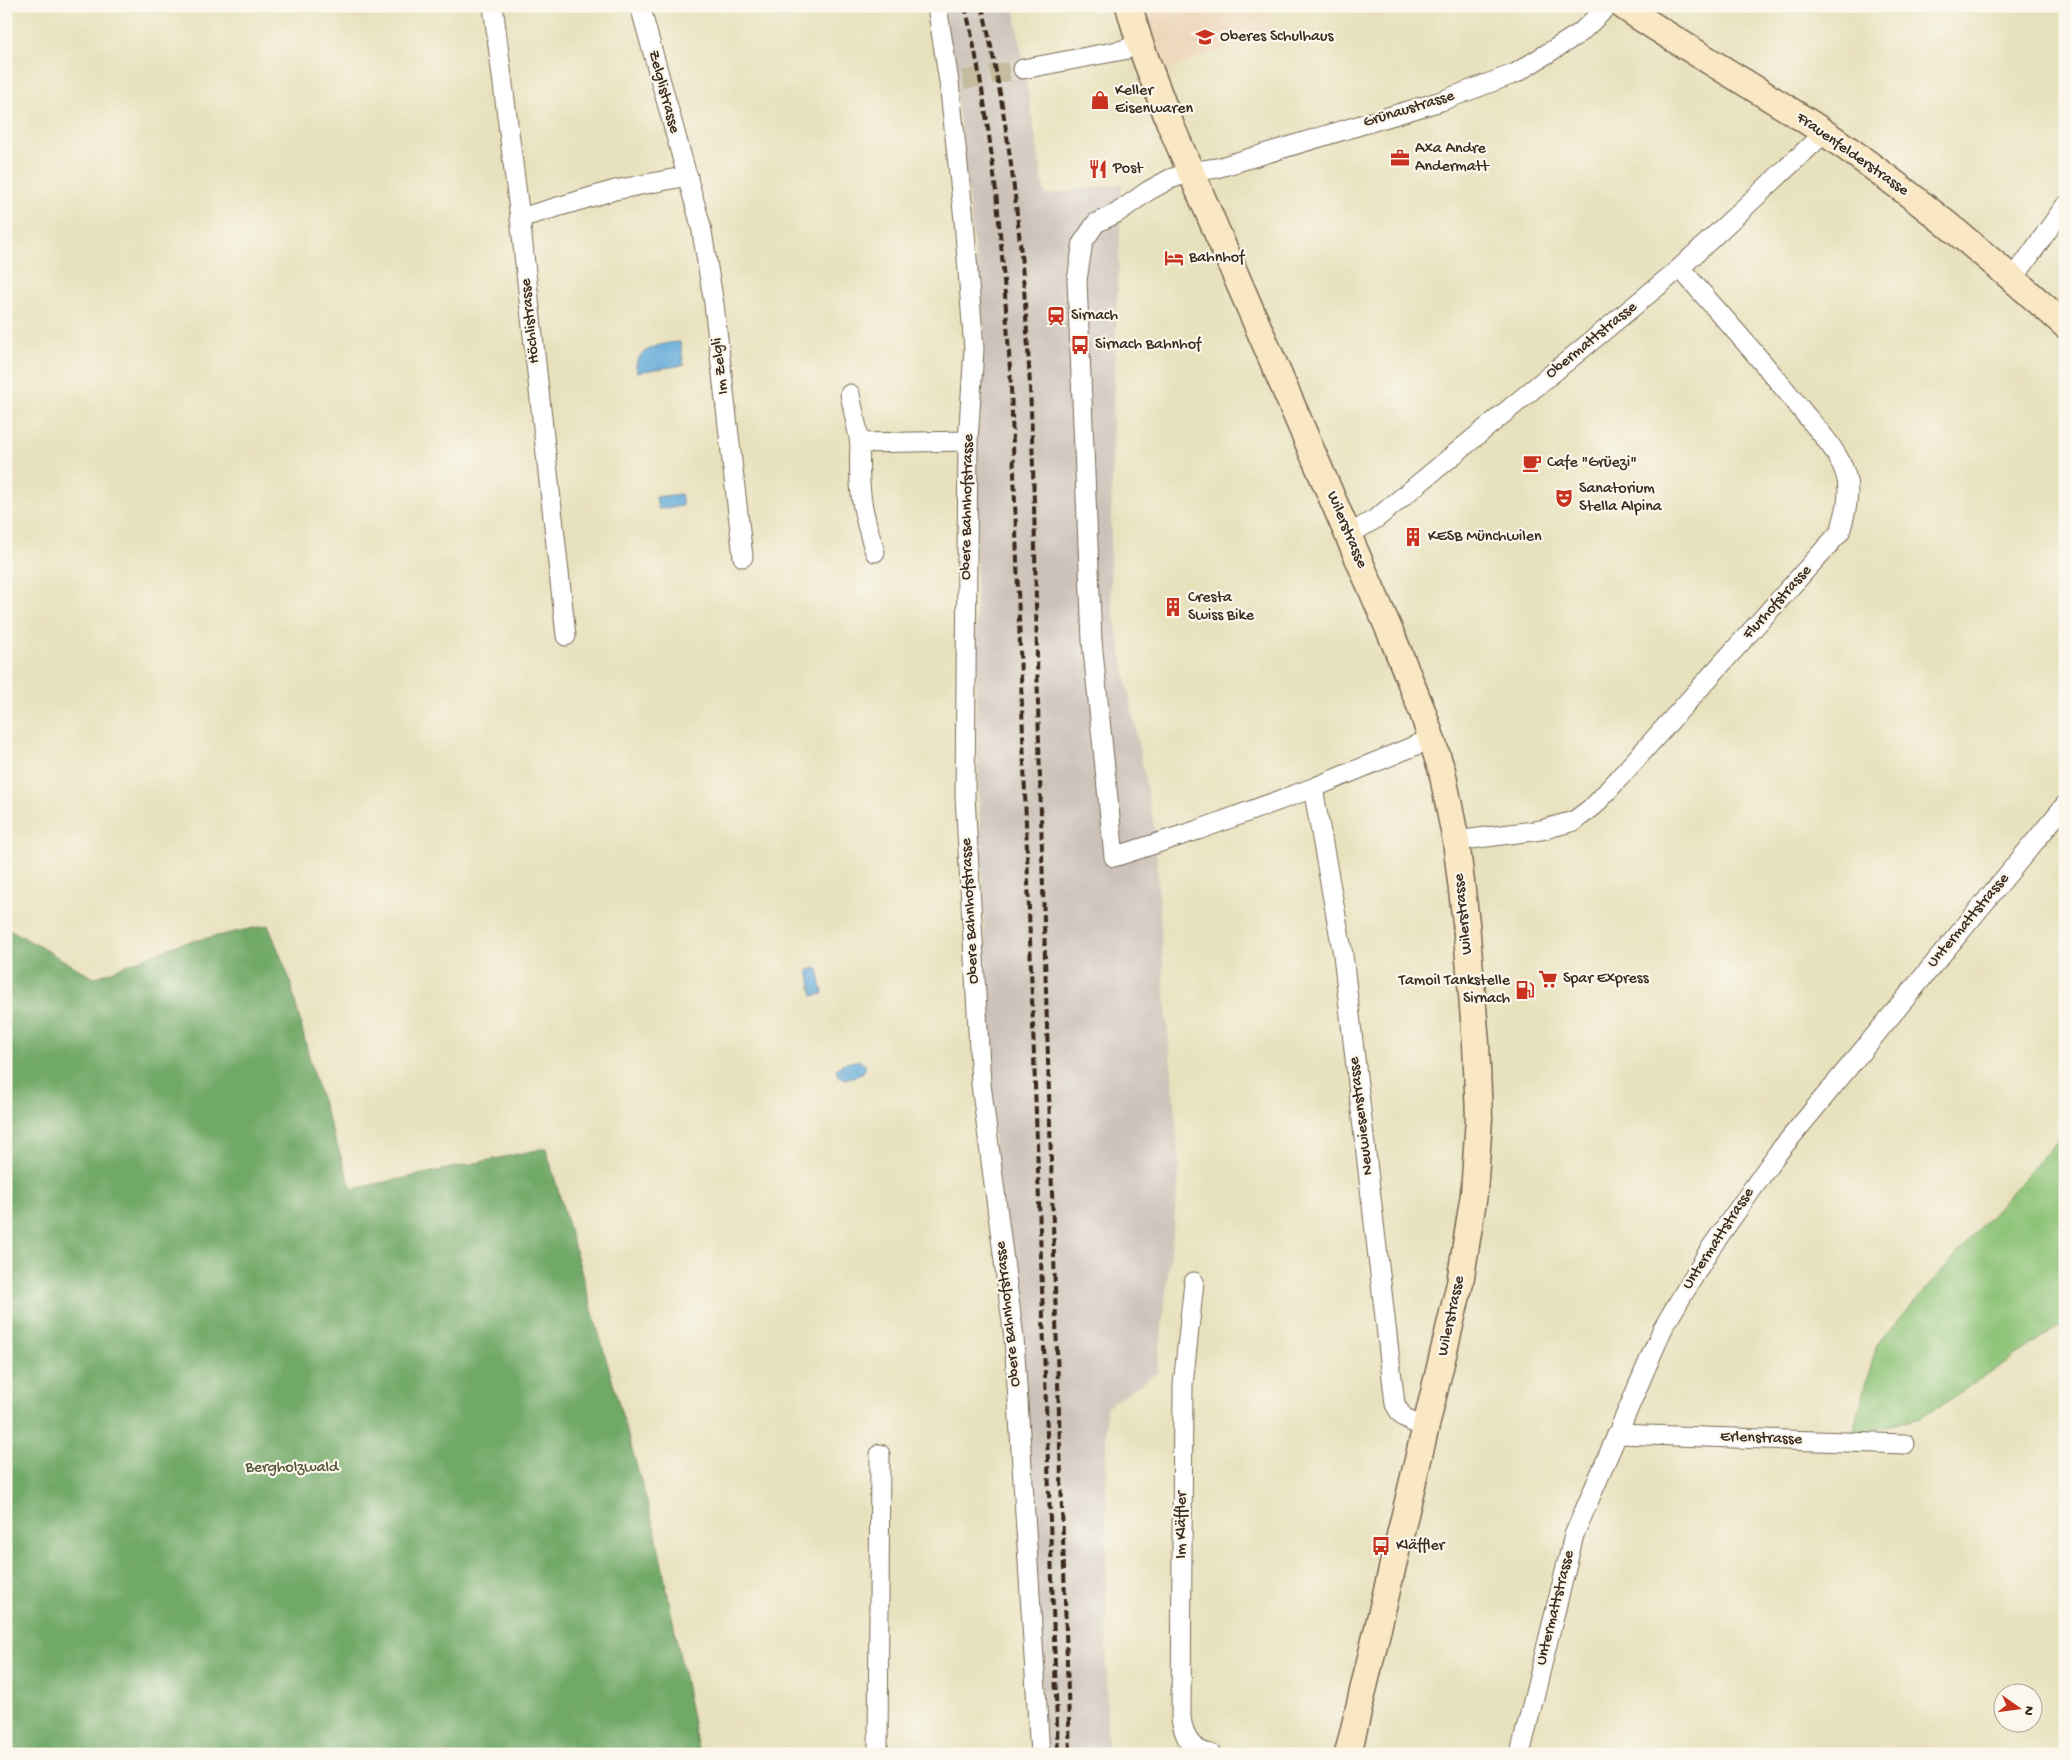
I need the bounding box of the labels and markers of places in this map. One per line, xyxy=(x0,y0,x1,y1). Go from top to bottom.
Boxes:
school or university icon: Oberes Schulhaus xyxy=(1194,26,1216,48)
place label: Oberes Schulhaus xyxy=(1220,28,1334,47)
place label: Keller Eisenwaren xyxy=(1115,82,1193,119)
shop icon: Keller Eisenwaren xyxy=(1089,89,1111,111)
place label: Axa Andre Andermatt xyxy=(1415,140,1490,177)
office icon: Axa Andre Andermatt xyxy=(1389,147,1411,169)
restaurant icon: Post xyxy=(1087,158,1109,180)
place label: Post xyxy=(1112,160,1144,179)
hotel icon: Bahnhof xyxy=(1163,247,1185,269)
place label: Bahnhof xyxy=(1188,249,1245,268)
station icon: Sirnach xyxy=(1045,305,1067,327)
place label: Sirnach xyxy=(1071,307,1118,326)
bus stop icon: Sirnach Bahnhof xyxy=(1069,334,1091,356)
place label: Sirnach Bahnhof xyxy=(1095,336,1202,355)
cafe icon: Cafe "Grüezi" xyxy=(1521,452,1543,474)
place label: Cafe "Grüezi" xyxy=(1547,454,1637,473)
place label: Sanatorium Stella Alpina xyxy=(1579,480,1663,517)
theatre icon: Sanatorium Stella Alpina xyxy=(1553,487,1575,509)
building icon: KESB Münchwilen xyxy=(1402,526,1424,548)
place label: KESB Münchwilen xyxy=(1428,528,1542,547)
place label: Cresta Swiss Bike xyxy=(1188,589,1255,626)
building icon: Cresta Swiss Bike xyxy=(1162,596,1184,618)
supermarket icon: Spar Express xyxy=(1537,968,1559,990)
place label: Spar Express xyxy=(1563,970,1650,989)
place label: Tamoil Tankstelle Sirnach xyxy=(1398,972,1511,1009)
fuel station icon: Tamoil Tankstelle Sirnach xyxy=(1514,979,1536,1001)
bus stop icon: Kläffler xyxy=(1370,1535,1392,1557)
place label: Kläffler xyxy=(1396,1537,1446,1556)

